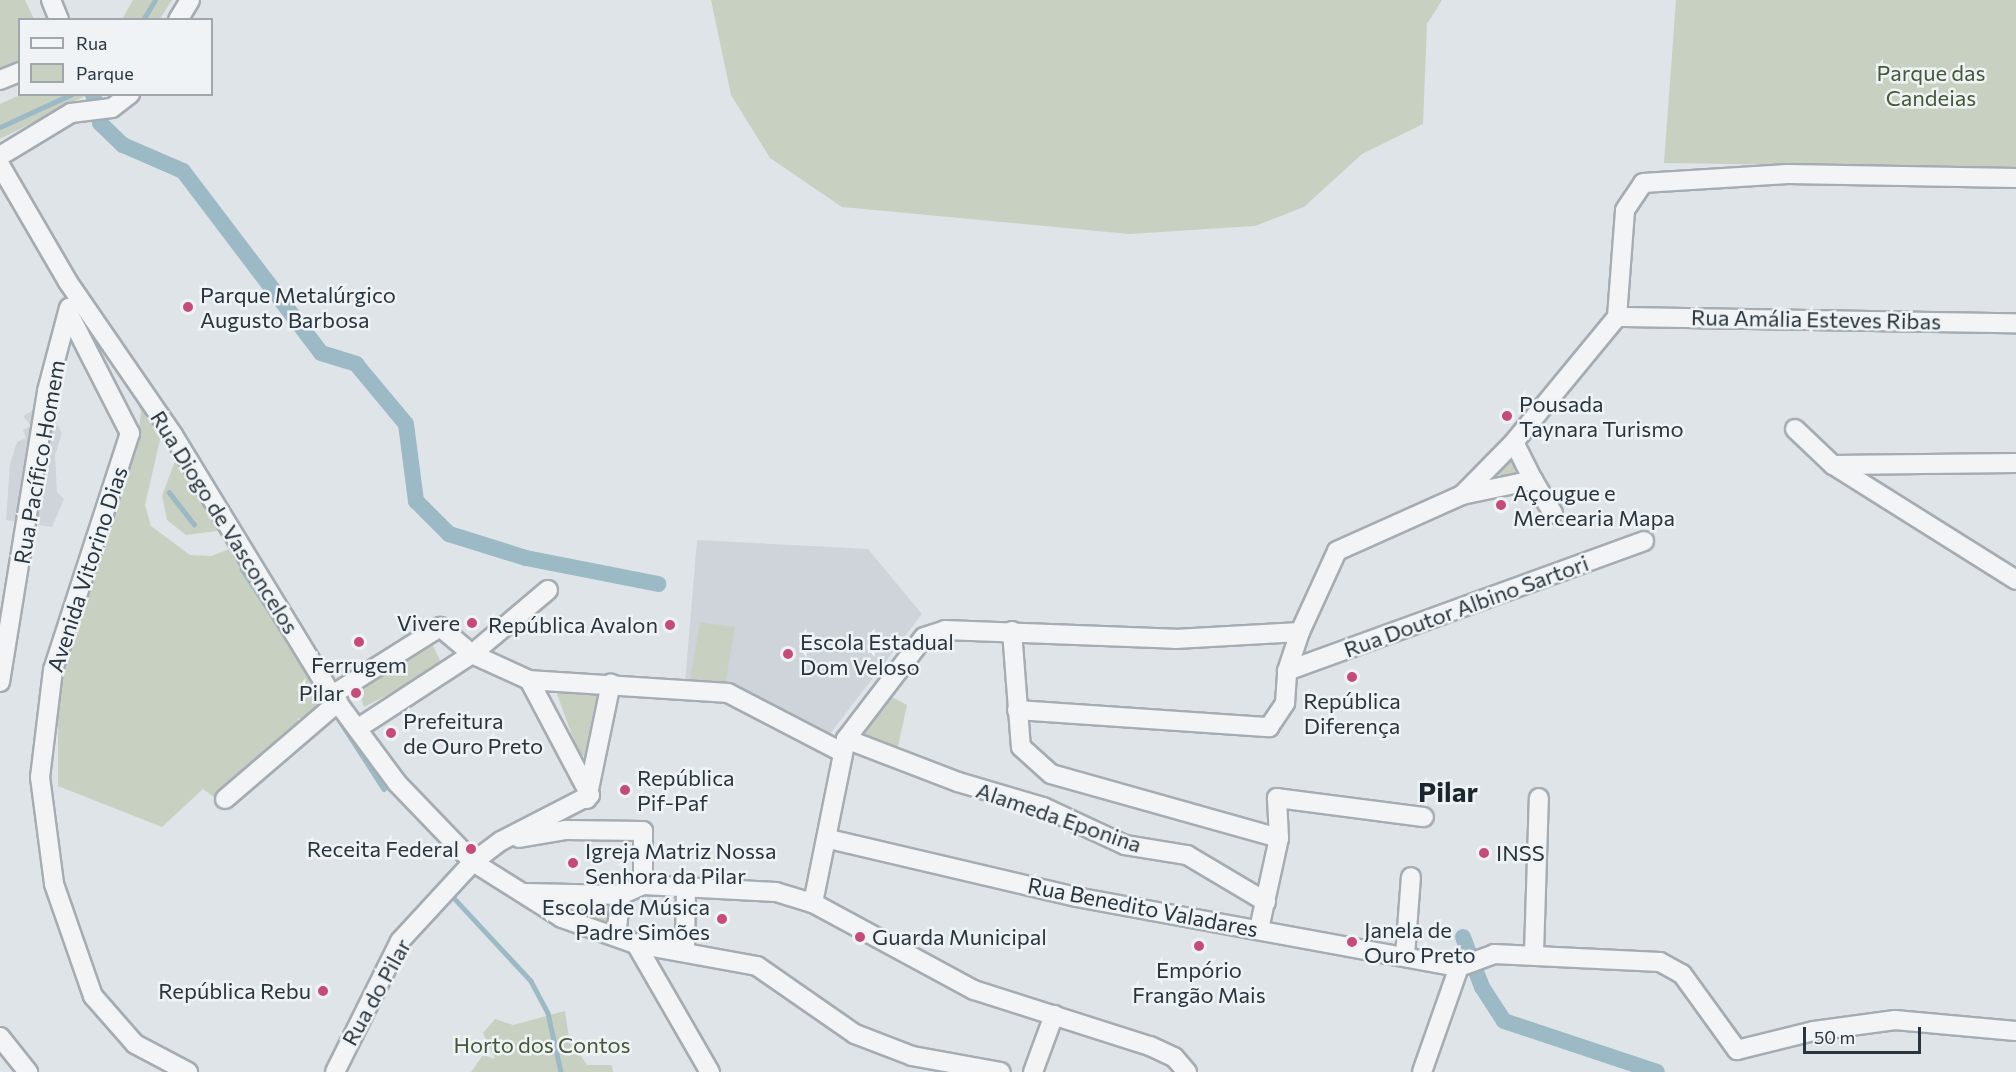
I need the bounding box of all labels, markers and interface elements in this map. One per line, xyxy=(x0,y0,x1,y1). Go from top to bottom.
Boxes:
legend xyxy=(18,18,213,96)
text: Rua xyxy=(76,32,107,54)
park label: Parque das Candeias xyxy=(1877,59,1985,110)
text: Parque xyxy=(76,62,134,84)
place label: Parque Metalúrgico Augusto Barbosa xyxy=(200,281,396,332)
marker: Parque Metalúrgico Augusto Barbosa xyxy=(181,300,195,314)
street label: Rua Amália Esteves Ribas xyxy=(1691,304,1941,334)
street label: Rua Pacífico Homem xyxy=(8,358,70,566)
place label: Pousada Taynara Turismo xyxy=(1519,390,1684,442)
street label: Rua Diogo de Vasconcelos xyxy=(145,405,305,639)
marker: Pousada Taynara Turismo xyxy=(1500,409,1514,423)
street label: Avenida Vitorino Dias xyxy=(41,463,133,675)
place label: Açougue e Mercearia Mapa xyxy=(1513,479,1675,530)
marker: Açougue e Mercearia Mapa xyxy=(1494,498,1508,512)
street label: Rua Doutor Albino Sartori xyxy=(1340,549,1592,663)
place label: Vivere xyxy=(397,610,460,636)
place label: República Avalon xyxy=(488,612,658,638)
marker: Vivere xyxy=(465,616,479,630)
marker: República Avalon xyxy=(663,618,677,632)
place label: Escola Estadual Dom Veloso xyxy=(800,628,954,680)
marker: Ferrugem xyxy=(352,635,366,649)
marker: Escola Estadual Dom Veloso xyxy=(781,647,795,661)
place label: Ferrugem xyxy=(311,652,407,678)
marker: República Diferença xyxy=(1345,670,1359,684)
place label: Pilar xyxy=(299,680,344,706)
marker: Pilar xyxy=(349,686,363,700)
place label: República Diferença xyxy=(1303,687,1401,738)
place label: Prefeitura de Ouro Preto xyxy=(403,707,543,758)
marker: Prefeitura de Ouro Preto xyxy=(384,726,398,740)
place label: República Pif-Paf xyxy=(637,764,735,816)
district label: Pilar xyxy=(1418,774,1478,808)
street label: Alameda Eponina xyxy=(973,776,1145,858)
marker: República Pif-Paf xyxy=(618,783,632,797)
place label: Receita Federal xyxy=(307,836,459,862)
place label: Igreja Matriz Nossa Senhora da Pilar xyxy=(585,837,776,888)
place label: INSS xyxy=(1496,840,1545,866)
marker: Receita Federal xyxy=(464,842,478,856)
marker: INSS xyxy=(1477,846,1491,860)
marker: Igreja Matriz Nossa Senhora da Pilar xyxy=(566,856,580,870)
street label: Rua Benedito Valadares xyxy=(1026,872,1260,942)
place label: Escola de Música Padre Simões xyxy=(542,893,710,944)
marker: Escola de Música Padre Simões xyxy=(715,912,729,926)
place label: Janela de Ouro Preto xyxy=(1364,916,1476,968)
place label: Guarda Municipal xyxy=(872,924,1047,950)
marker: Guarda Municipal xyxy=(853,930,867,944)
street label: Rua do Pilar xyxy=(336,934,416,1050)
marker: Janela de Ouro Preto xyxy=(1345,935,1359,949)
marker: Empório Frangão Mais xyxy=(1192,939,1206,953)
place label: Empório Frangão Mais xyxy=(1132,956,1266,1008)
place label: República Rebu xyxy=(158,978,311,1004)
marker: República Rebu xyxy=(316,984,330,998)
scale bar xyxy=(1806,1015,1924,1053)
text: 50 m xyxy=(1814,1026,1855,1048)
park label: Horto dos Contos xyxy=(453,1032,631,1058)

